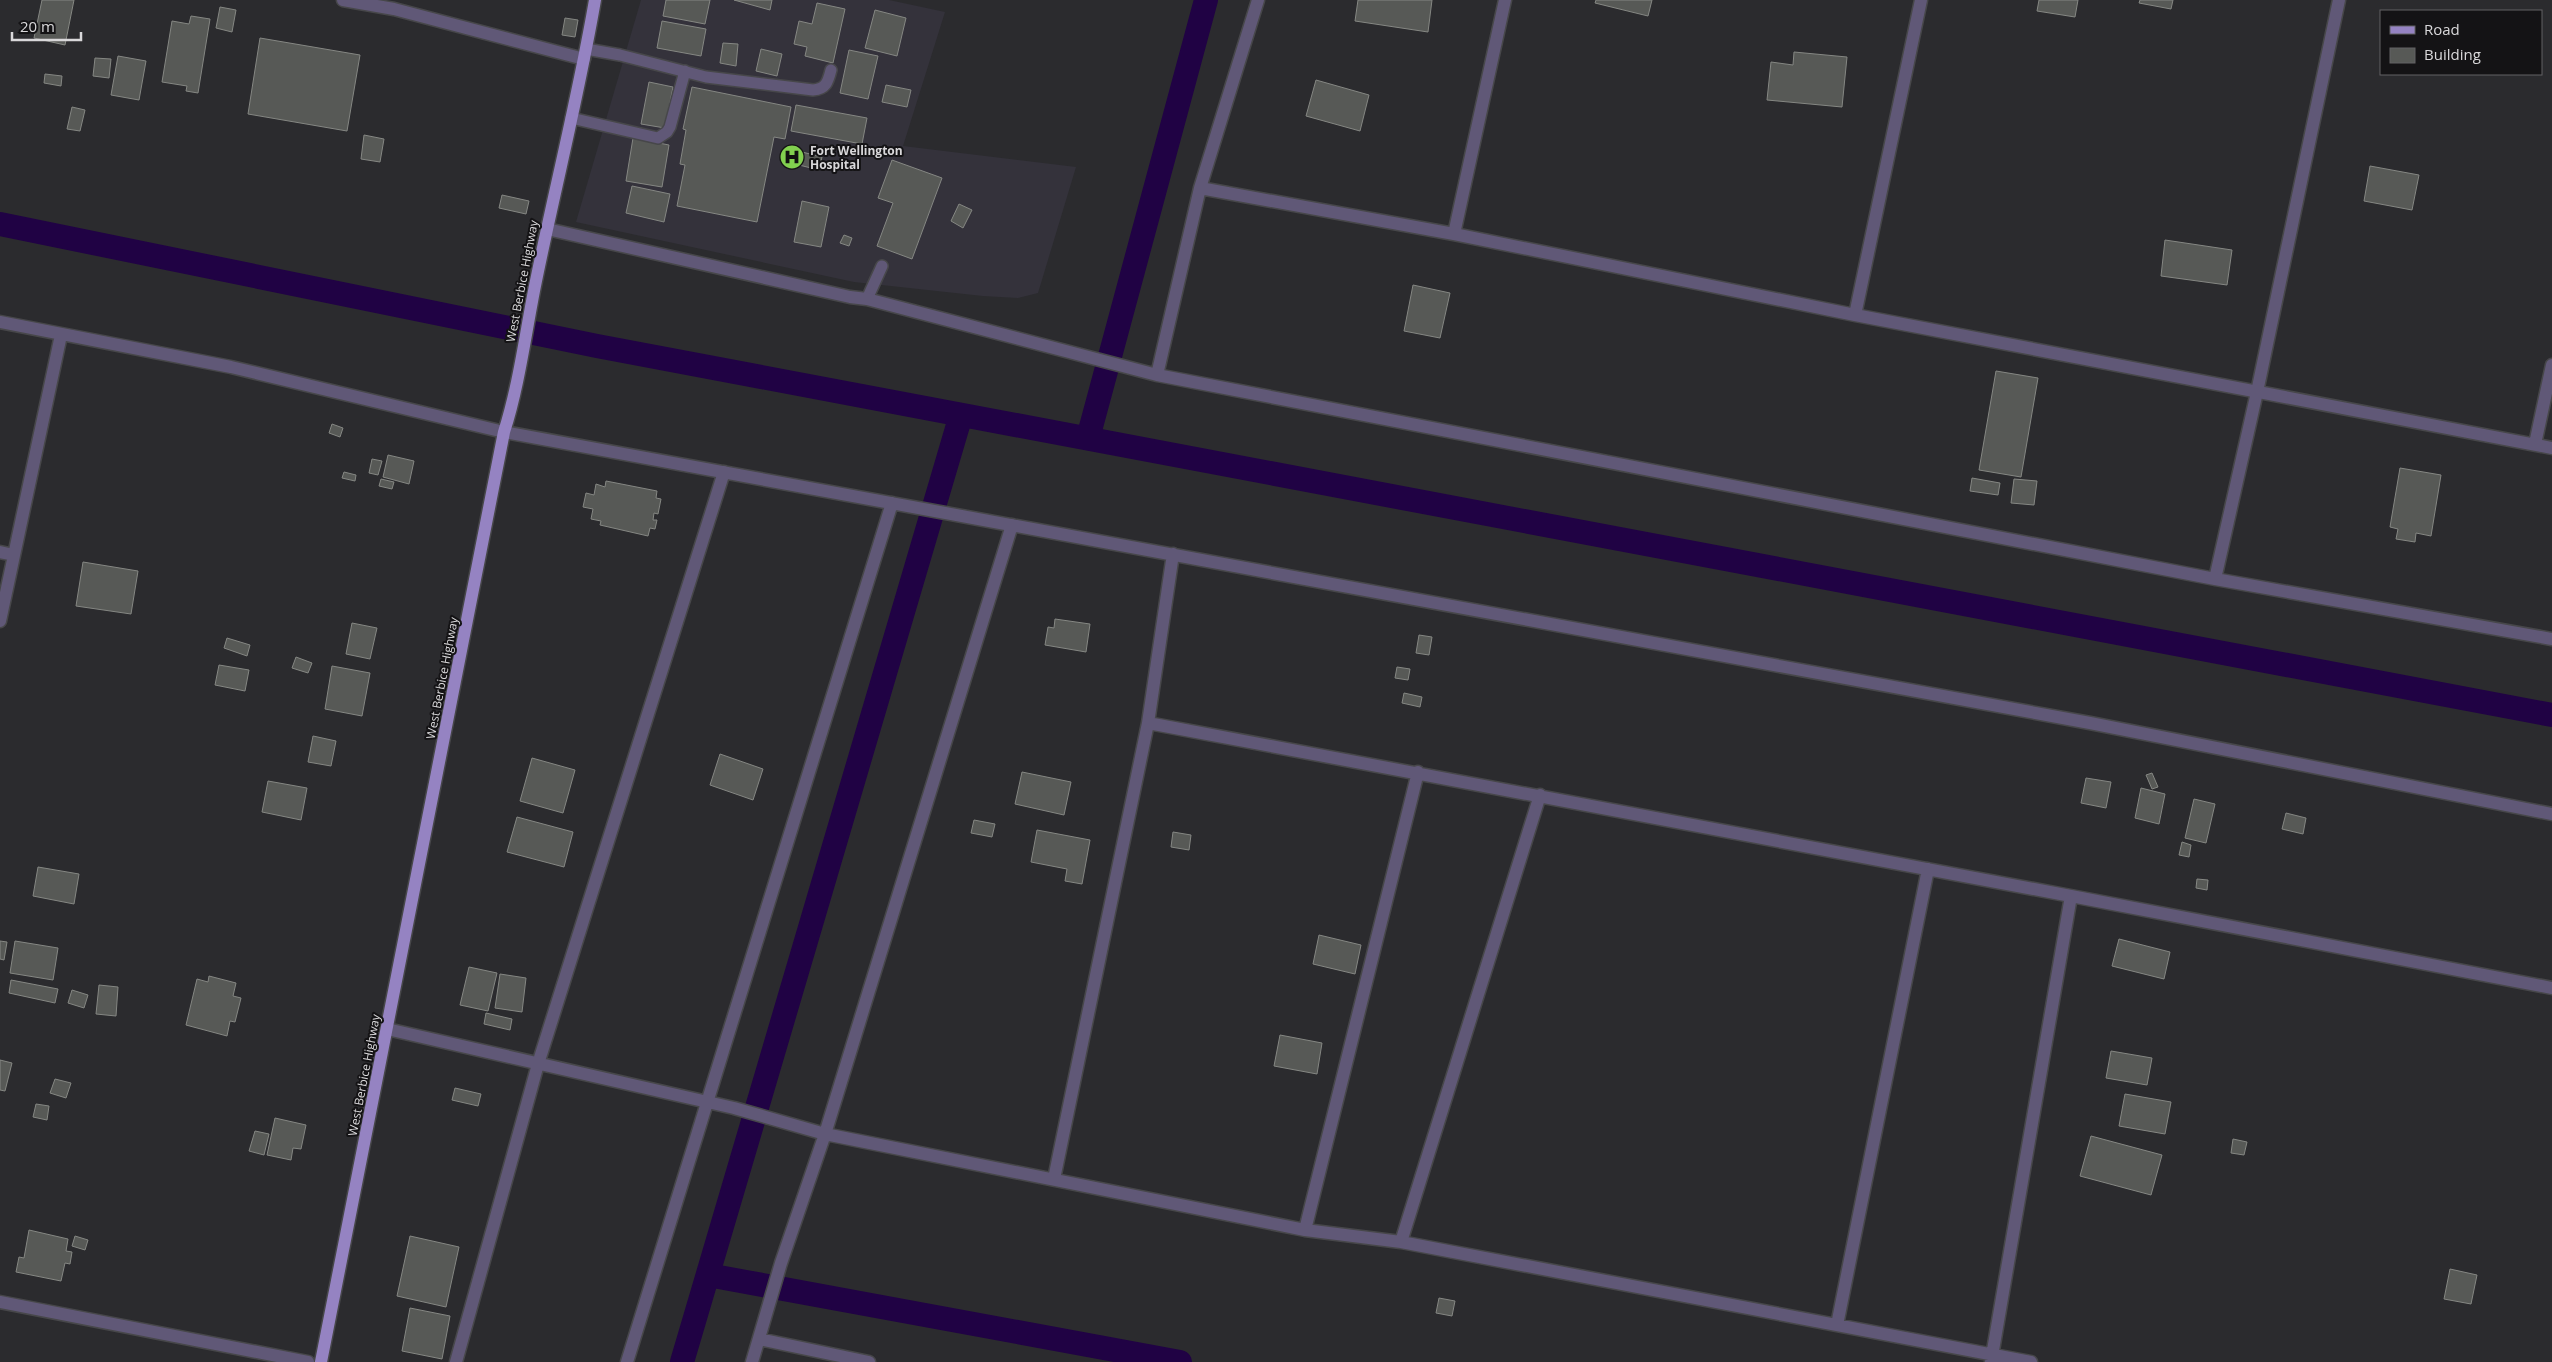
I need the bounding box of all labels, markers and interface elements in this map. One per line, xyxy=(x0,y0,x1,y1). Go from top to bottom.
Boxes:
scale bar xyxy=(12,10,81,42)
legend xyxy=(2380,10,2542,75)
text: 20 m xyxy=(20,16,55,36)
text: Road xyxy=(2424,19,2460,39)
text: Building xyxy=(2424,44,2481,64)
place label: Fort Wellington Hospital xyxy=(810,142,903,173)
hospital icon: Fort Wellington Hospital xyxy=(779,144,805,170)
street label: West Berbice Highway xyxy=(502,218,542,343)
street label: West Berbice Highway xyxy=(422,615,462,740)
street label: West Berbice Highway xyxy=(344,1012,384,1137)

